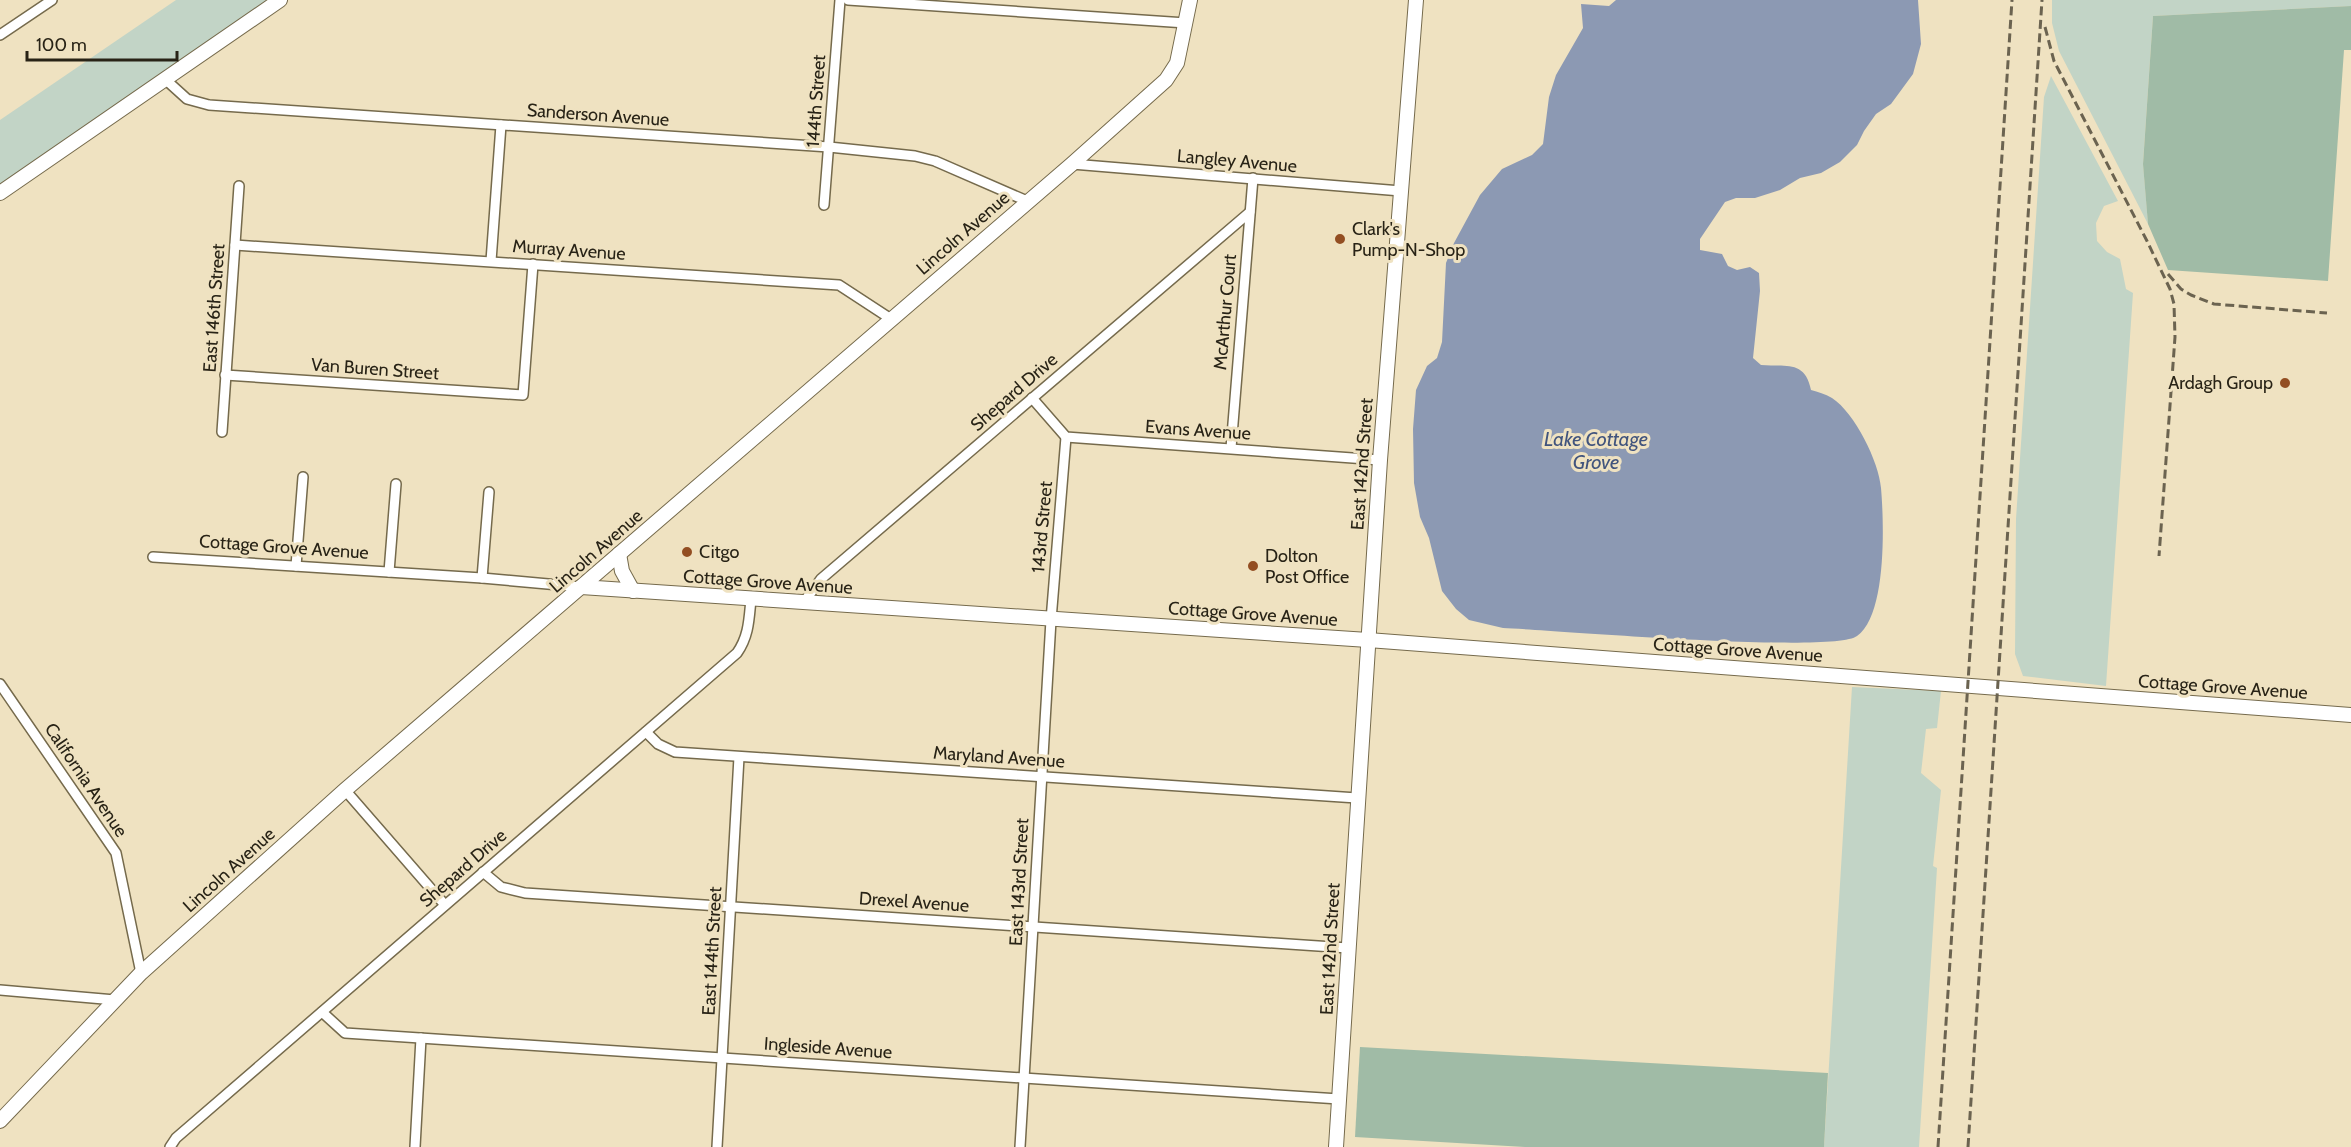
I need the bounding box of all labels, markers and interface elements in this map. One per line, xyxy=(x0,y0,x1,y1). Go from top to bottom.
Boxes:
scale bar xyxy=(27,24,177,62)
text: 100 m xyxy=(36,34,87,56)
street label: 144th Street xyxy=(802,54,830,148)
street label: Sanderson Avenue xyxy=(526,99,670,131)
street label: Langley Avenue xyxy=(1176,145,1298,177)
street label: Lincoln Avenue xyxy=(912,187,1014,279)
place label: Clark's Pump-N-Shop xyxy=(1352,218,1465,261)
marker: Clark's Pump-N-Shop xyxy=(1333,232,1347,246)
street label: Murray Avenue xyxy=(512,235,626,265)
street label: East 146th Street xyxy=(199,243,229,373)
street label: McArthur Court xyxy=(1209,253,1241,371)
street label: Shepard Drive xyxy=(966,348,1062,436)
street label: Van Buren Street xyxy=(310,354,440,384)
place label: Ardagh Group xyxy=(2168,372,2273,394)
marker: Ardagh Group xyxy=(2278,376,2292,390)
street label: East 142nd Street xyxy=(1346,397,1378,531)
street label: Evans Avenue xyxy=(1144,415,1252,445)
water label: Lake Cottage Grove xyxy=(1544,427,1648,474)
street label: 143rd Street xyxy=(1027,480,1057,574)
street label: Lincoln Avenue xyxy=(545,505,647,597)
street label: Cottage Grove Avenue xyxy=(199,530,369,564)
place label: Citgo xyxy=(699,541,739,563)
marker: Citgo xyxy=(680,545,694,559)
place label: Dolton Post Office xyxy=(1265,545,1349,588)
marker: Dolton Post Office xyxy=(1246,559,1260,573)
street label: Cottage Grove Avenue xyxy=(683,565,853,599)
street label: Cottage Grove Avenue xyxy=(1168,597,1338,631)
street label: Cottage Grove Avenue xyxy=(1653,633,1823,667)
street label: Cottage Grove Avenue xyxy=(2138,670,2308,704)
street label: California Avenue xyxy=(40,719,132,841)
street label: Maryland Avenue xyxy=(932,741,1066,773)
street label: East 143rd Street xyxy=(1005,818,1033,946)
street label: Lincoln Avenue xyxy=(178,823,280,917)
street label: Shepard Drive xyxy=(415,824,511,912)
street label: East 142nd Street xyxy=(1316,882,1344,1016)
street label: East 144th Street xyxy=(698,886,726,1016)
street label: Drexel Avenue xyxy=(858,887,970,917)
street label: Ingleside Avenue xyxy=(763,1033,893,1063)

